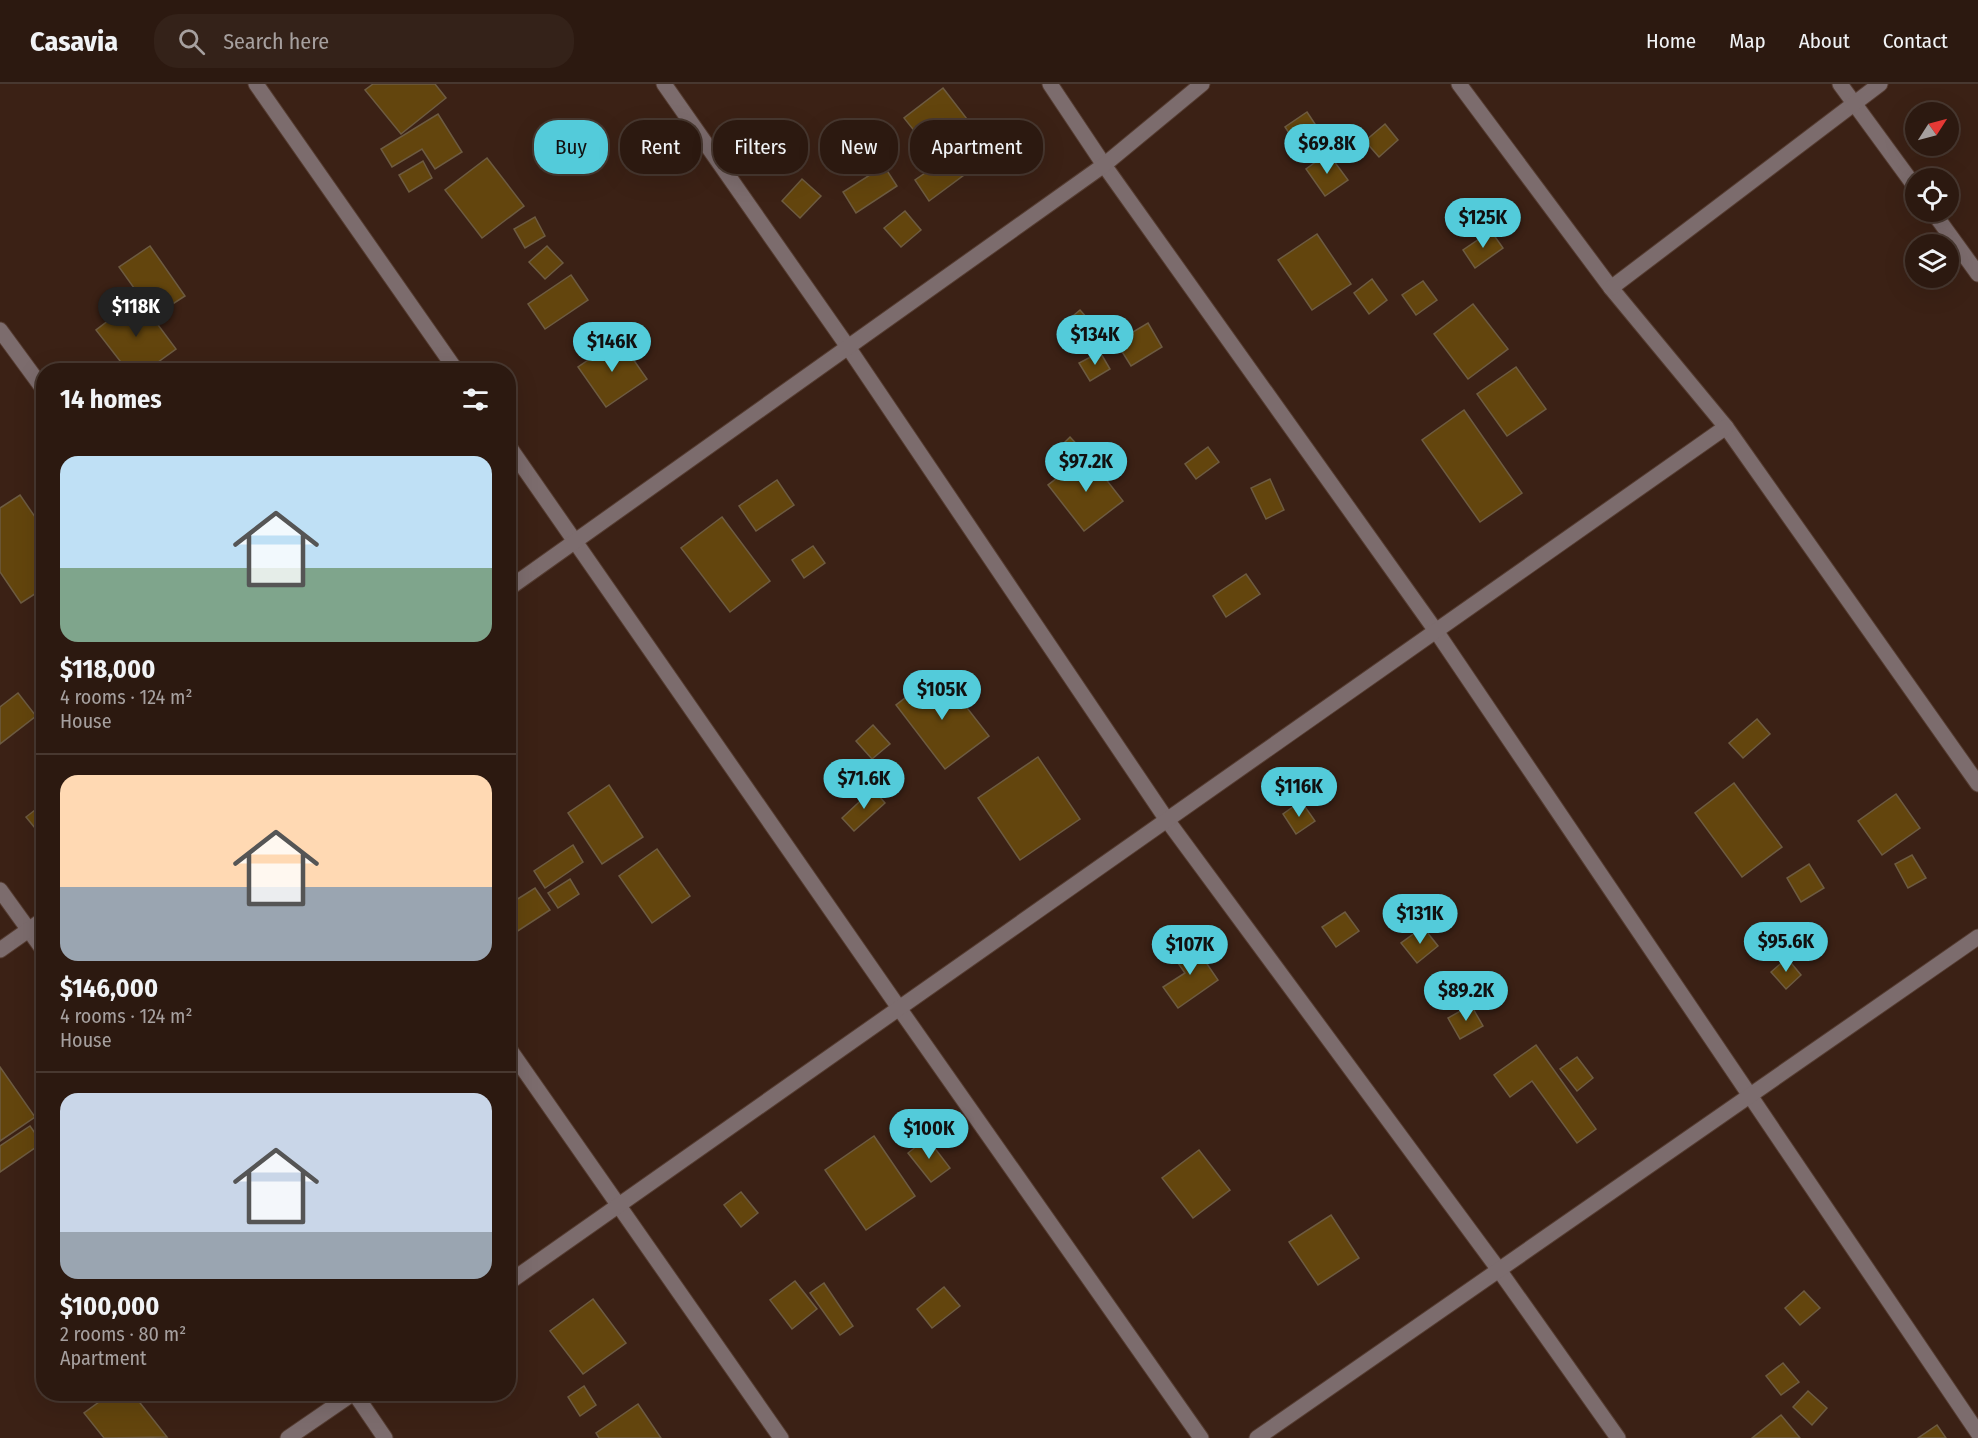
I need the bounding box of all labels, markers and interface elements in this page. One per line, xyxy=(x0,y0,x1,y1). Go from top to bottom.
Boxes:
search box xyxy=(154,14,574,68)
text: Casavia xyxy=(30,25,118,58)
icon: search xyxy=(175,25,208,58)
text: Search here xyxy=(223,28,329,55)
text: Home xyxy=(1646,28,1696,54)
text: Map xyxy=(1729,28,1766,54)
text: About xyxy=(1799,28,1850,54)
text: Contact xyxy=(1883,28,1948,54)
north arrow xyxy=(1905,102,1959,156)
map controls xyxy=(1905,102,1959,288)
chip: Buy xyxy=(534,120,608,174)
chip: Rent xyxy=(620,120,701,174)
chip: Filters xyxy=(713,120,808,174)
chip: New xyxy=(820,120,898,174)
chip: Apartment xyxy=(910,120,1043,174)
pin: $69.8K xyxy=(1278,124,1376,175)
text: $69.8K xyxy=(1298,131,1356,155)
button: locate xyxy=(1905,168,1959,222)
pin: $125K xyxy=(1441,198,1525,249)
text: $125K xyxy=(1459,205,1507,229)
button: layers xyxy=(1905,234,1959,288)
pin: $118K xyxy=(94,287,178,338)
text: $118K xyxy=(112,294,160,318)
pin: $134K xyxy=(1053,315,1137,366)
pin: $146K xyxy=(570,322,654,373)
text: $134K xyxy=(1070,322,1120,346)
text: $146K xyxy=(587,329,637,353)
icon: filters xyxy=(459,383,492,416)
text: 14 homes xyxy=(60,384,162,415)
pin: $97.2K xyxy=(1037,442,1135,493)
text: $97.2K xyxy=(1059,449,1113,473)
icon: home xyxy=(222,495,330,603)
text: $118,000 xyxy=(60,654,155,685)
pin: $105K xyxy=(900,670,984,721)
text: $105K xyxy=(917,677,967,701)
text: 4 rooms · 124 m² xyxy=(60,685,193,709)
text: House xyxy=(60,709,112,733)
pin: $71.6K xyxy=(815,759,913,810)
text: $71.6K xyxy=(838,766,890,790)
pin: $116K xyxy=(1257,767,1341,818)
text: $116K xyxy=(1275,774,1323,798)
icon: home xyxy=(222,814,330,922)
pin: $131K xyxy=(1378,894,1462,945)
text: $131K xyxy=(1397,901,1443,925)
pin: $95.6K xyxy=(1737,922,1835,973)
pin: $107K xyxy=(1148,925,1232,976)
text: $95.6K xyxy=(1758,929,1814,953)
text: $107K xyxy=(1166,932,1214,956)
pin: $89.2K xyxy=(1417,971,1515,1022)
text: $146,000 xyxy=(60,973,158,1004)
text: $89.2K xyxy=(1438,978,1494,1002)
text: 4 rooms · 124 m² xyxy=(60,1004,193,1028)
text: House xyxy=(60,1028,112,1052)
pin: $100K xyxy=(887,1109,971,1160)
text: $100K xyxy=(903,1116,955,1140)
icon: home xyxy=(222,1132,330,1240)
text: $100,000 xyxy=(60,1291,160,1322)
text: 2 rooms · 80 m² xyxy=(60,1322,186,1346)
text: Apartment xyxy=(60,1346,147,1370)

